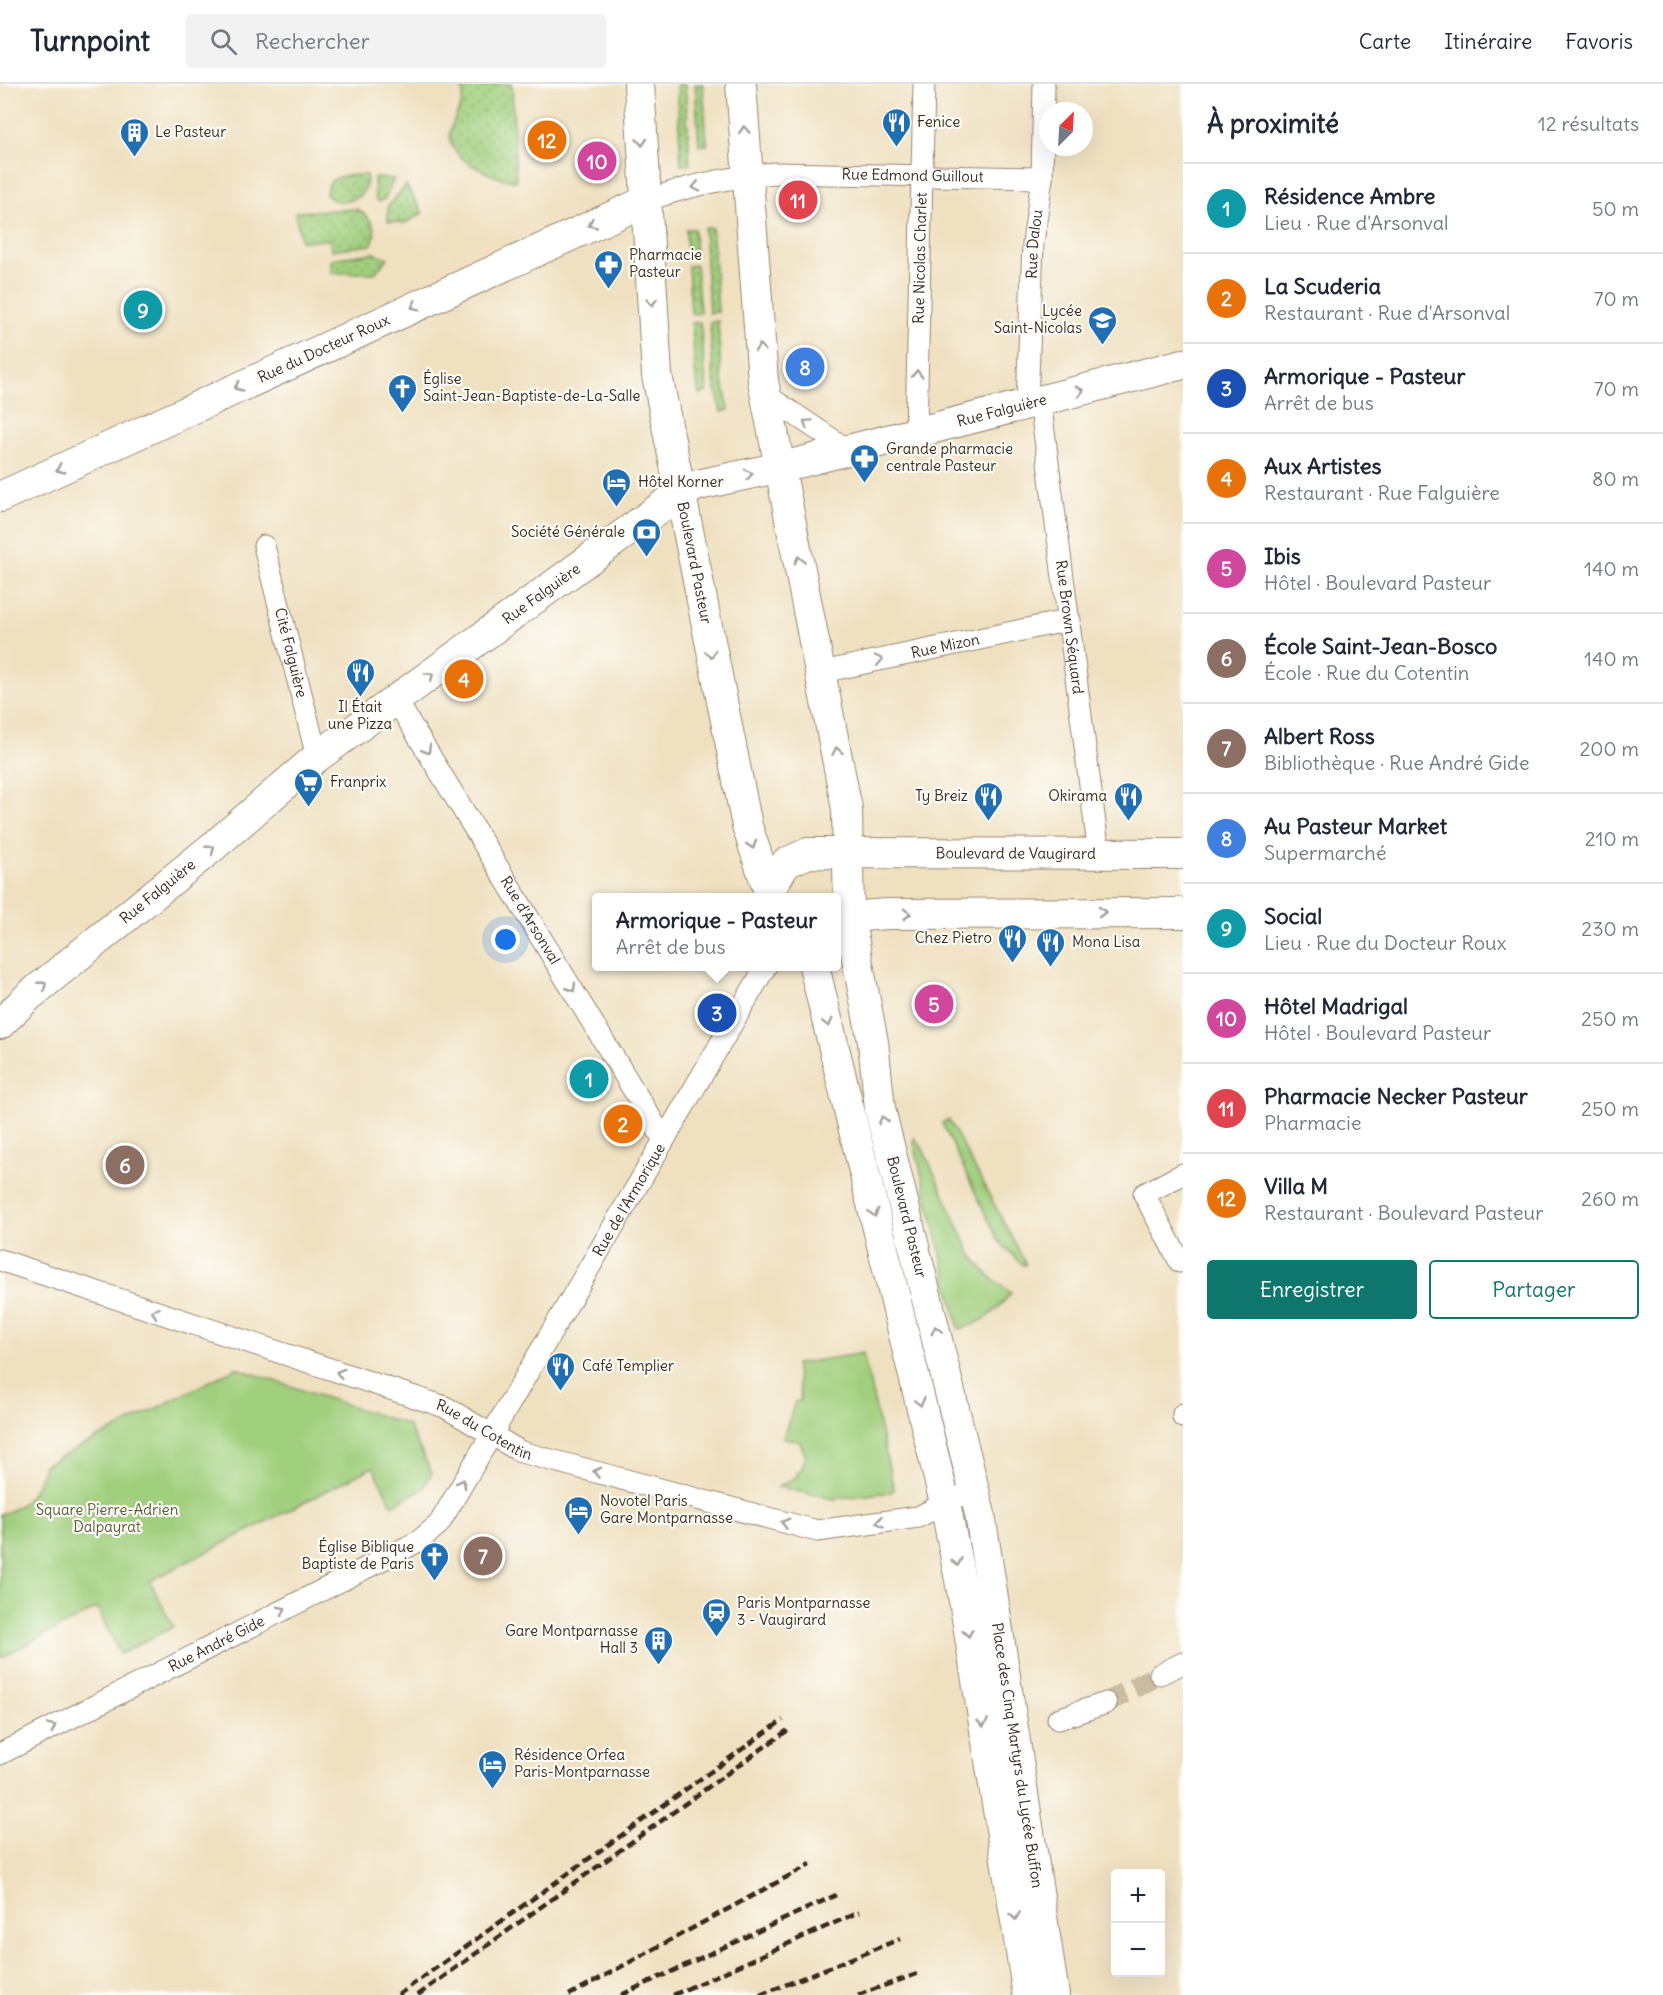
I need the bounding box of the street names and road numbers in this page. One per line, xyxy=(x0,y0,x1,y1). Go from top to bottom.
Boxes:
street label: Rue Edmond Guillout xyxy=(841,164,984,186)
street label: Rue Nicolas Charlet xyxy=(908,192,931,324)
street label: Rue Dalou xyxy=(1022,208,1047,279)
street label: Rue du Docteur Roux xyxy=(254,310,393,387)
street label: Rue Falguière xyxy=(955,389,1049,431)
street label: Boulevard Pasteur xyxy=(673,500,716,626)
street label: Rue Falguière xyxy=(498,559,584,628)
street label: Rue Brown Séquard xyxy=(1052,559,1088,695)
street label: Cité Falguière xyxy=(271,606,312,699)
street label: Rue Mizon xyxy=(909,629,981,662)
street label: Boulevard de Vaugirard xyxy=(936,843,1096,863)
street label: Rue Falguière xyxy=(116,855,199,928)
street label: Rue d'Arsonval xyxy=(497,873,565,968)
street label: Rue de l'Armorique xyxy=(588,1140,669,1260)
street label: Boulevard Pasteur xyxy=(883,1154,931,1280)
street label: Rue du Cotentin xyxy=(434,1395,534,1464)
street label: Rue André Gide xyxy=(165,1611,268,1676)
street label: Place des Cinq Martyrs du Lycée Buffon xyxy=(988,1621,1047,1890)

